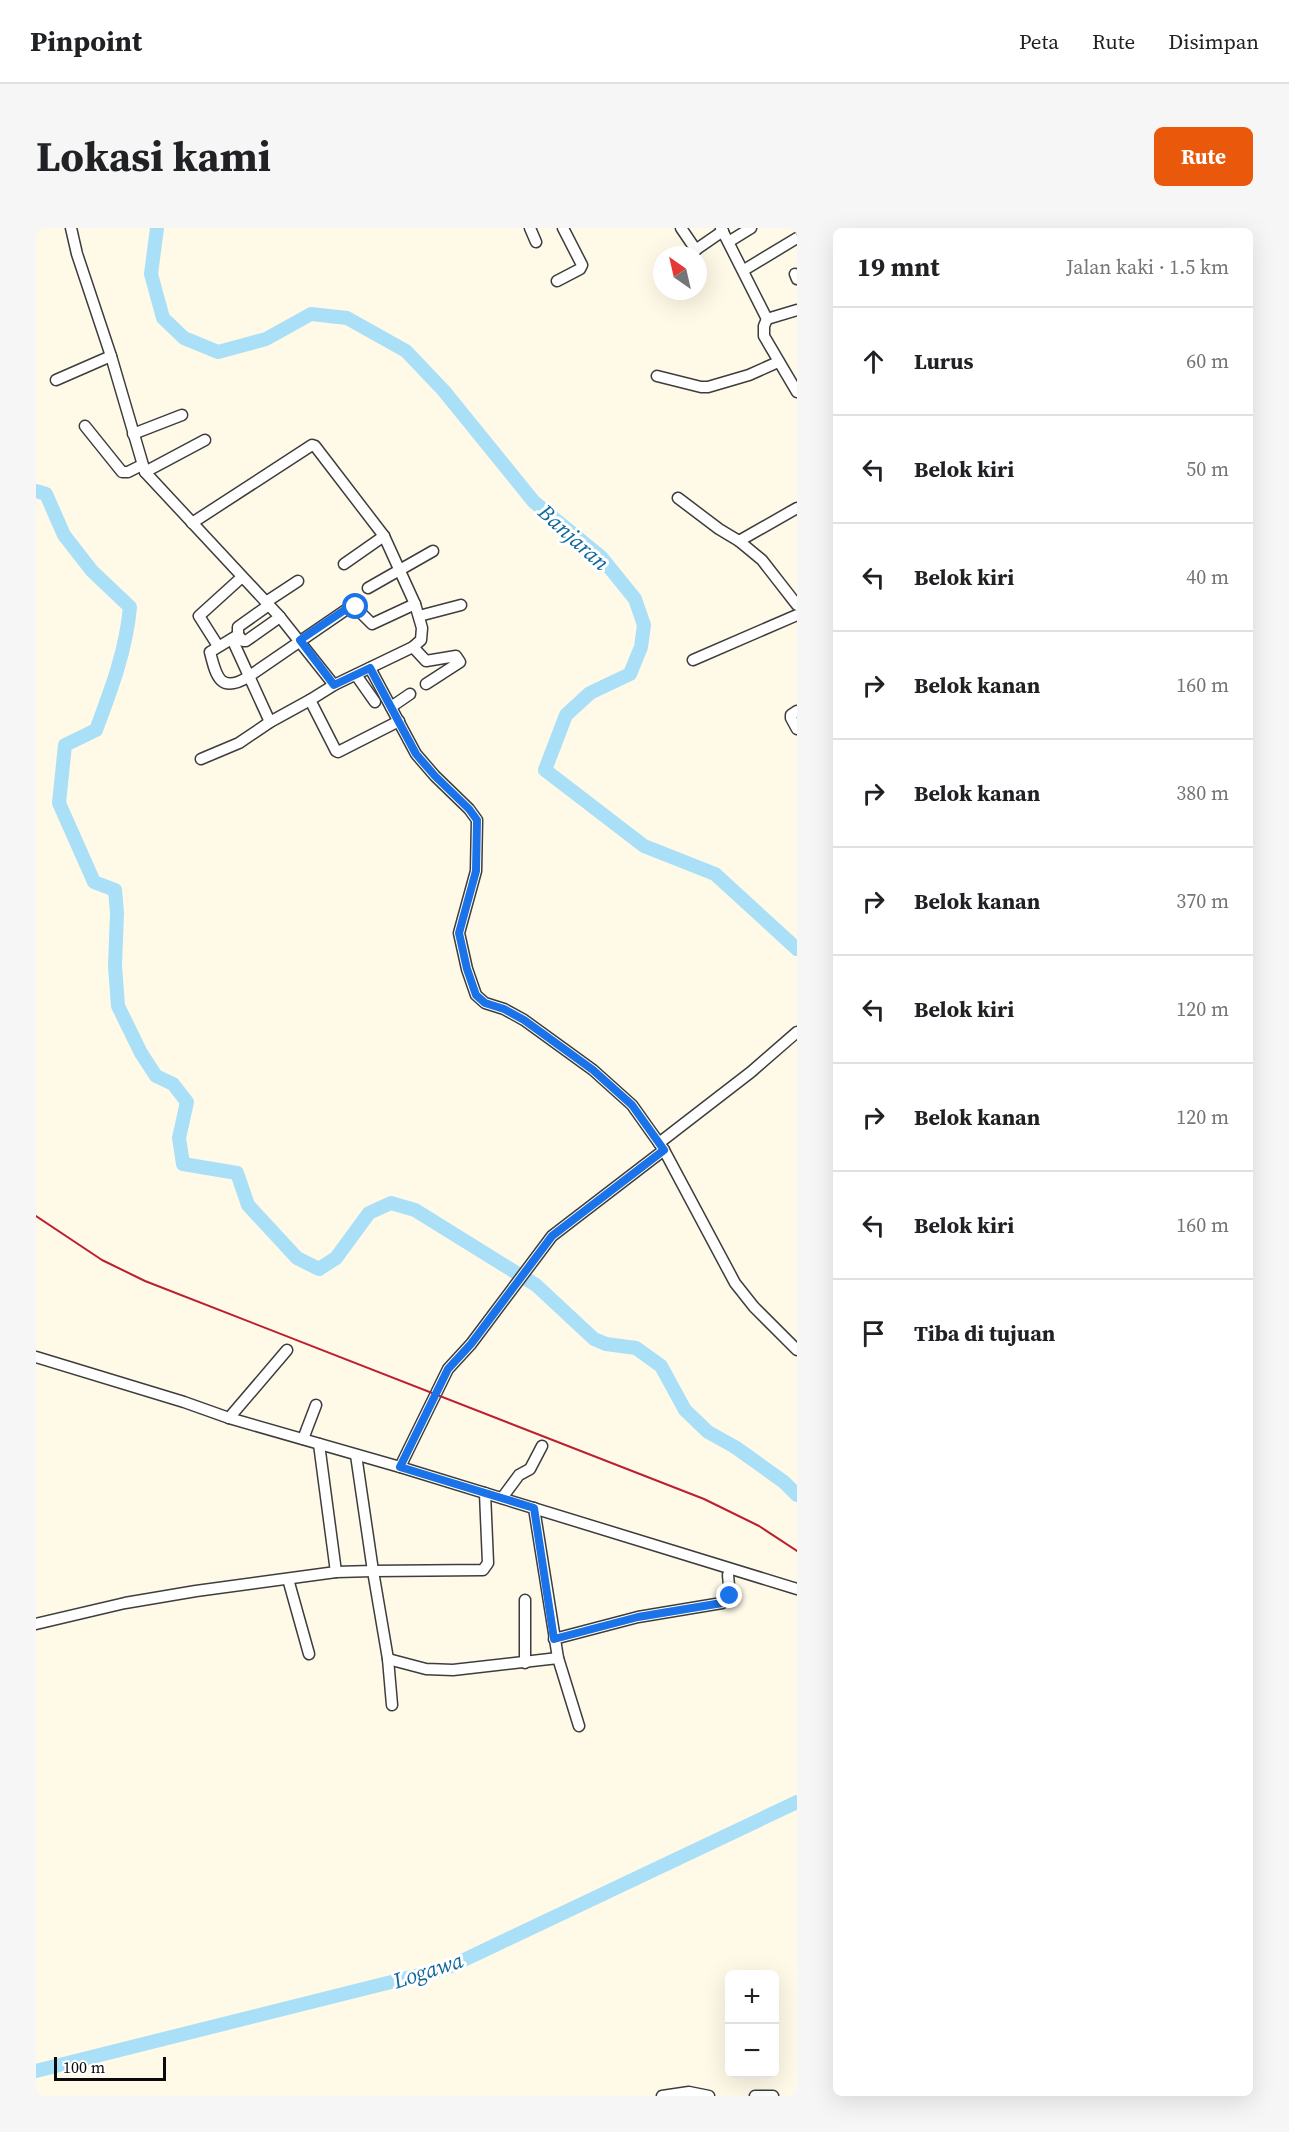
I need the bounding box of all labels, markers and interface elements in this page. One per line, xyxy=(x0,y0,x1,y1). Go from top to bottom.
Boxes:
text: Pinpoint xyxy=(30,22,142,60)
text: Peta xyxy=(1019,27,1059,56)
text: Rute xyxy=(1092,27,1135,56)
text: Disimpan xyxy=(1168,27,1259,56)
text: Lokasi kami xyxy=(36,127,271,185)
button: Rute xyxy=(1154,127,1253,186)
north arrow xyxy=(653,246,707,300)
text: 19 mnt xyxy=(857,249,940,285)
text: Jalan kaki · 1.5 km xyxy=(1066,253,1229,281)
icon: ahead xyxy=(857,345,890,378)
text: Lurus xyxy=(914,346,973,376)
text: 60 m xyxy=(1186,347,1229,375)
icon: left xyxy=(857,453,890,486)
text: Belok kiri xyxy=(914,454,1014,484)
text: 50 m xyxy=(1186,455,1229,483)
water label: Banjaran xyxy=(531,496,617,577)
icon: left xyxy=(857,561,890,594)
text: Belok kiri xyxy=(914,562,1014,592)
text: 40 m xyxy=(1186,563,1229,591)
route start xyxy=(342,593,368,619)
icon: right xyxy=(857,669,890,702)
text: Belok kanan xyxy=(914,670,1040,700)
text: 160 m xyxy=(1176,671,1229,699)
icon: right xyxy=(857,777,890,810)
text: Belok kanan xyxy=(914,778,1040,808)
text: 380 m xyxy=(1176,779,1229,807)
icon: right xyxy=(857,885,890,918)
text: Belok kanan xyxy=(914,886,1040,916)
text: 370 m xyxy=(1176,887,1229,915)
icon: left xyxy=(857,993,890,1026)
text: Belok kiri xyxy=(914,994,1014,1024)
text: 120 m xyxy=(1176,995,1229,1023)
icon: right xyxy=(857,1101,890,1134)
text: Belok kanan xyxy=(914,1102,1040,1132)
text: 120 m xyxy=(1176,1103,1229,1131)
icon: left xyxy=(857,1209,890,1242)
text: Belok kiri xyxy=(914,1210,1014,1240)
text: 160 m xyxy=(1176,1211,1229,1239)
icon: arrive xyxy=(857,1317,890,1350)
text: Tiba di tujuan xyxy=(914,1318,1055,1348)
route end xyxy=(716,1582,742,1608)
water label: Logawa xyxy=(388,1944,467,1996)
map controls xyxy=(725,1970,779,2078)
button: + xyxy=(725,1970,779,2024)
button: − xyxy=(725,2024,779,2078)
scale bar xyxy=(54,2054,166,2082)
text: 100 m xyxy=(63,2056,105,2078)

